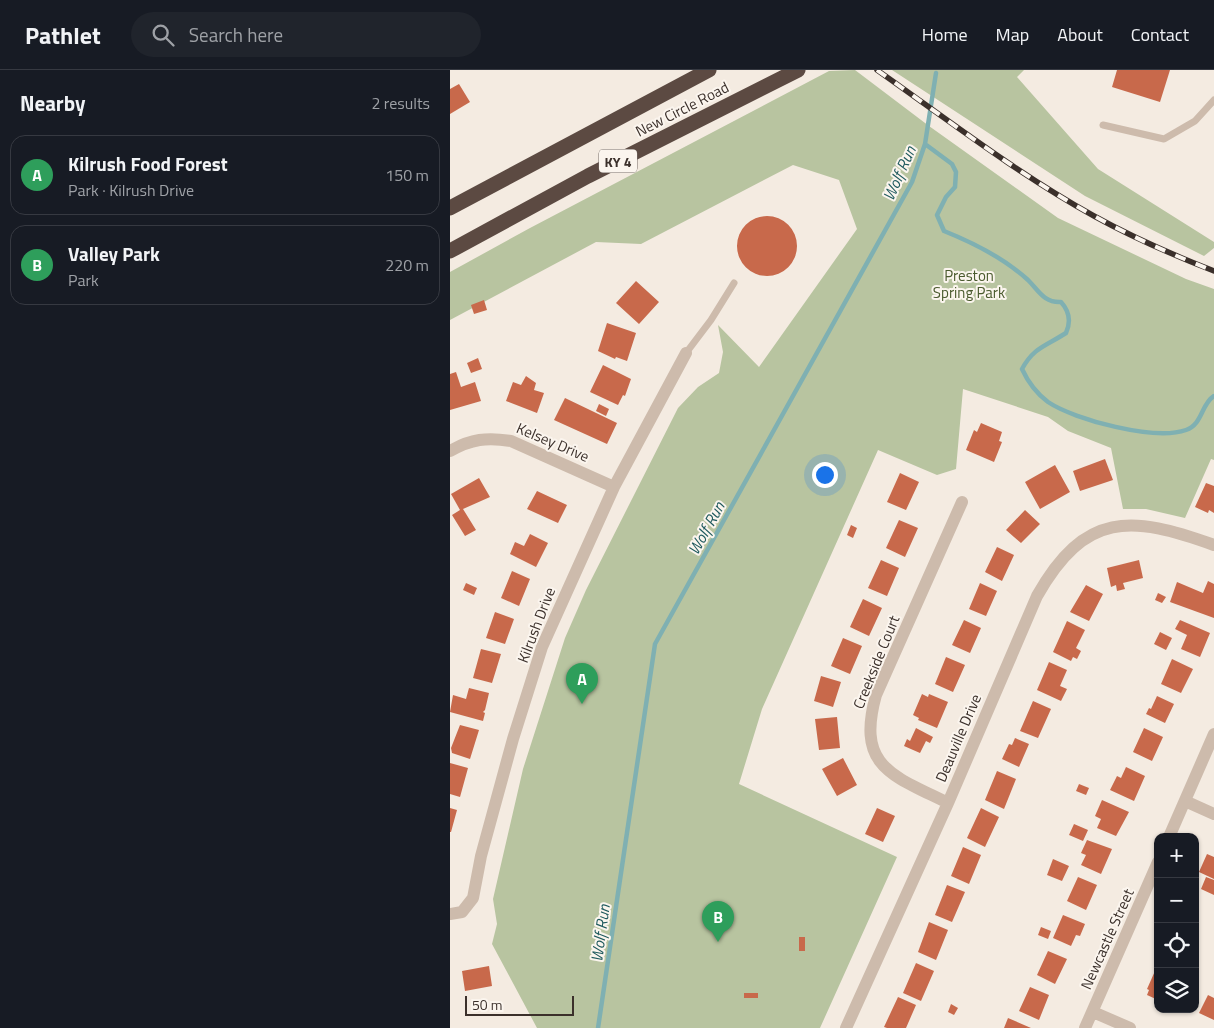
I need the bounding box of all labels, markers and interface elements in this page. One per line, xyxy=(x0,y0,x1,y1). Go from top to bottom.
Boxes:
search box xyxy=(131,12,481,57)
text: Pathlet xyxy=(25,17,101,53)
text: Search here xyxy=(189,20,283,49)
icon: search xyxy=(149,21,177,49)
text: Home xyxy=(922,21,968,48)
text: Map xyxy=(996,21,1029,48)
text: About xyxy=(1057,21,1103,48)
text: Contact xyxy=(1131,21,1189,48)
street label: New Circle Road xyxy=(631,76,733,142)
text: Nearby xyxy=(20,87,85,119)
text: 2 results xyxy=(371,91,430,115)
water label: Wolf Run xyxy=(876,141,922,204)
text: Kilrush Food Forest xyxy=(68,149,228,178)
road number: KY 4 xyxy=(599,150,637,172)
text: A xyxy=(32,163,42,187)
text: 150 m xyxy=(385,163,429,187)
text: Park · Kilrush Drive xyxy=(68,178,194,202)
text: Valley Park xyxy=(68,239,160,268)
text: B xyxy=(32,253,42,277)
text: 220 m xyxy=(385,253,429,277)
park label: Preston Spring Park xyxy=(933,264,1005,304)
text: Park xyxy=(68,268,99,292)
street label: Kelsey Drive xyxy=(513,416,593,468)
your location xyxy=(812,462,838,488)
water label: Wolf Run xyxy=(682,496,731,559)
street label: Kilrush Drive xyxy=(511,584,561,666)
street label: Creekside Court xyxy=(847,611,905,712)
pin: A xyxy=(566,663,598,704)
street label: Deauville Drive xyxy=(929,690,987,786)
map controls xyxy=(1154,833,1199,1013)
button: + xyxy=(1154,833,1199,878)
button: − xyxy=(1154,878,1199,923)
street label: Newcastle Street xyxy=(1074,884,1140,993)
pin: B xyxy=(702,901,734,942)
water label: Wolf Run xyxy=(584,902,616,963)
button: locate xyxy=(1154,923,1199,968)
button: layers xyxy=(1154,968,1199,1013)
scale bar xyxy=(465,993,574,1016)
text: 50 m xyxy=(472,994,502,1015)

